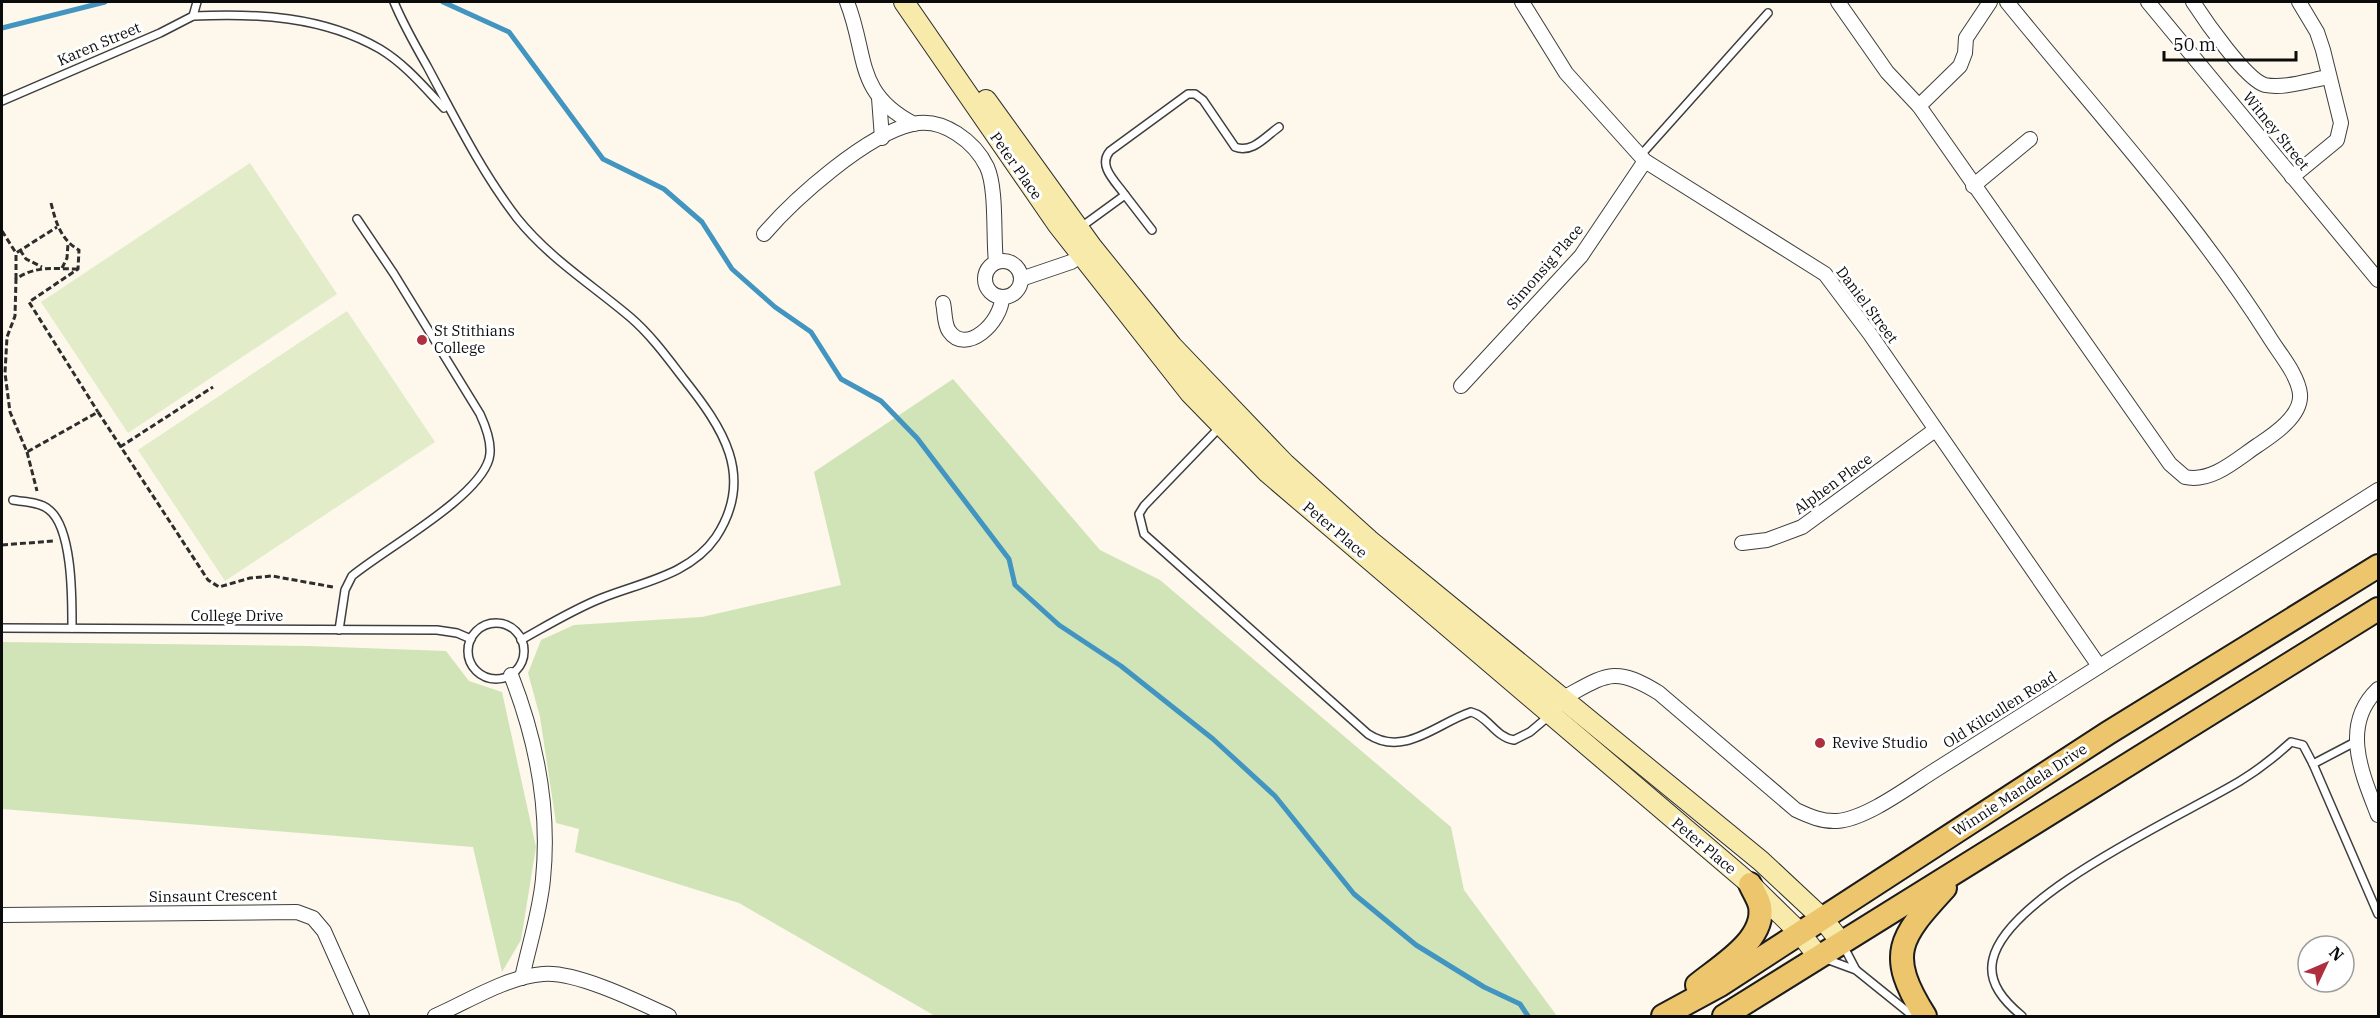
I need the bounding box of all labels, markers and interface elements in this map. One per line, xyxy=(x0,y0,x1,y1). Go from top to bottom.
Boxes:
street label: Karen Street xyxy=(54,18,143,70)
scale bar xyxy=(2164,24,2296,62)
text: 50 m xyxy=(2173,33,2216,56)
street label: Witney Street xyxy=(2239,88,2314,174)
street label: Peter Place xyxy=(986,128,1047,203)
street label: Simonsig Place xyxy=(1502,220,1587,313)
street label: Daniel Street xyxy=(1832,263,1902,347)
place label: St Stithians College xyxy=(434,321,515,357)
marker: St Stithians College xyxy=(415,333,429,347)
street label: Alphen Place xyxy=(1790,449,1876,518)
street label: Peter Place xyxy=(1299,497,1371,562)
street label: College Drive xyxy=(191,606,283,625)
street label: Old Kilcullen Road xyxy=(1939,667,2060,752)
place label: Revive Studio xyxy=(1832,733,1928,752)
marker: Revive Studio xyxy=(1813,736,1827,750)
street label: Winnie Mandela Drive xyxy=(1949,739,2091,840)
street label: Peter Place xyxy=(1668,813,1740,878)
street label: Sinsaunt Crescent xyxy=(149,885,277,906)
north arrow xyxy=(2296,934,2356,994)
text: N xyxy=(2325,942,2348,965)

